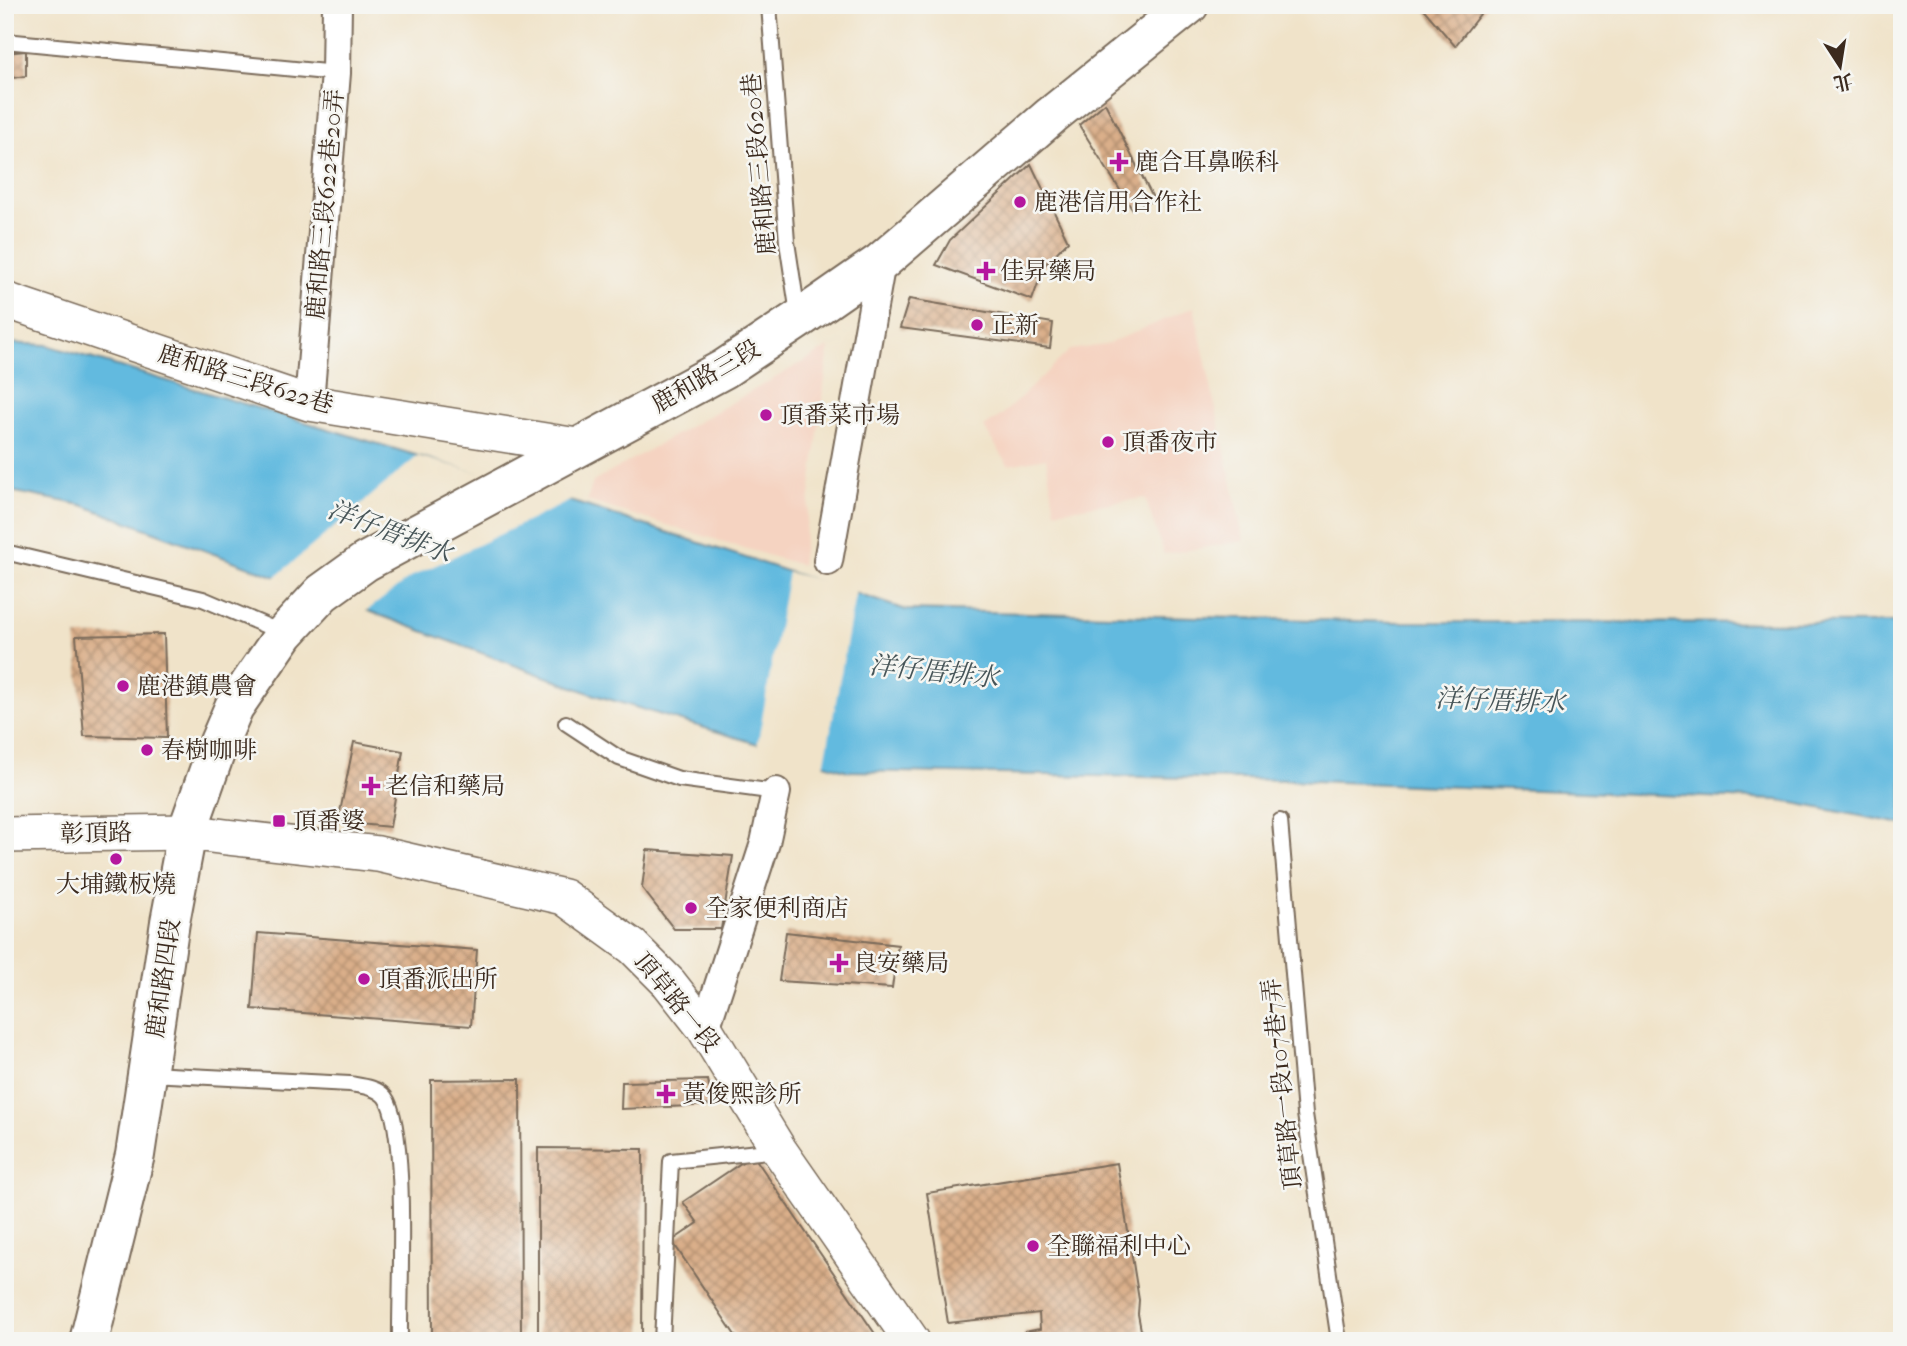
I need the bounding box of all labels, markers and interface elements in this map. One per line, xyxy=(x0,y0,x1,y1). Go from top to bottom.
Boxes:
north arrow xyxy=(1806,32,1876,102)
text: 北 xyxy=(1832,69,1855,94)
street label: 鹿和路三段620巷 xyxy=(737,72,781,256)
street label: 鹿和路三段622巷20弄 xyxy=(301,88,349,320)
place label: 鹿合耳鼻喉科 xyxy=(1135,148,1279,176)
marker: 鹿合耳鼻喉科 xyxy=(1109,152,1129,172)
place label: 鹿港信用合作社 xyxy=(1034,188,1202,216)
marker: 鹿港信用合作社 xyxy=(1012,194,1028,210)
place label: 佳昇藥局 xyxy=(1000,257,1096,285)
marker: 佳昇藥局 xyxy=(978,263,994,279)
place label: 正新 xyxy=(991,311,1039,339)
marker: 正新 xyxy=(969,317,985,333)
street label: 鹿和路三段 xyxy=(647,334,765,418)
street label: 鹿和路三段622巷 xyxy=(155,339,337,419)
place label: 頂番菜市場 xyxy=(780,401,900,429)
marker: 頂番菜市場 xyxy=(758,407,774,423)
place label: 頂番夜市 xyxy=(1122,428,1218,456)
marker: 頂番夜市 xyxy=(1100,434,1116,450)
water label: 洋仔厝排水 xyxy=(324,494,459,570)
water label: 洋仔厝排水 xyxy=(868,649,1003,694)
place label: 鹿港鎮農會 xyxy=(137,672,257,700)
marker: 鹿港鎮農會 xyxy=(115,678,131,694)
water label: 洋仔厝排水 xyxy=(1434,683,1568,718)
place label: 春樹咖啡 xyxy=(161,736,257,764)
marker: 春樹咖啡 xyxy=(139,742,155,758)
place label: 老信和藥局 xyxy=(385,772,505,800)
marker: 老信和藥局 xyxy=(363,778,379,794)
place label: 頂番婆 xyxy=(293,807,365,835)
marker: 頂番婆 xyxy=(271,813,287,829)
street label: 彰頂路 xyxy=(60,818,132,848)
marker: 大埔鐵板燒 xyxy=(108,851,124,867)
place label: 大埔鐵板燒 xyxy=(56,870,176,898)
place label: 全家便利商店 xyxy=(705,894,849,922)
marker: 全家便利商店 xyxy=(683,900,699,916)
street label: 鹿和路四段 xyxy=(141,917,185,1039)
street label: 頂草路一段 xyxy=(628,947,726,1057)
place label: 良安藥局 xyxy=(853,949,949,977)
marker: 良安藥局 xyxy=(831,955,847,971)
place label: 頂番派出所 xyxy=(378,965,498,993)
marker: 頂番派出所 xyxy=(356,971,372,987)
street label: 頂草路一段107巷7弄 xyxy=(1257,977,1307,1191)
place label: 黃俊熙診所 xyxy=(682,1080,802,1108)
marker: 黃俊熙診所 xyxy=(656,1084,676,1104)
place label: 全聯福利中心 xyxy=(1047,1232,1191,1260)
marker: 全聯福利中心 xyxy=(1025,1238,1041,1254)

